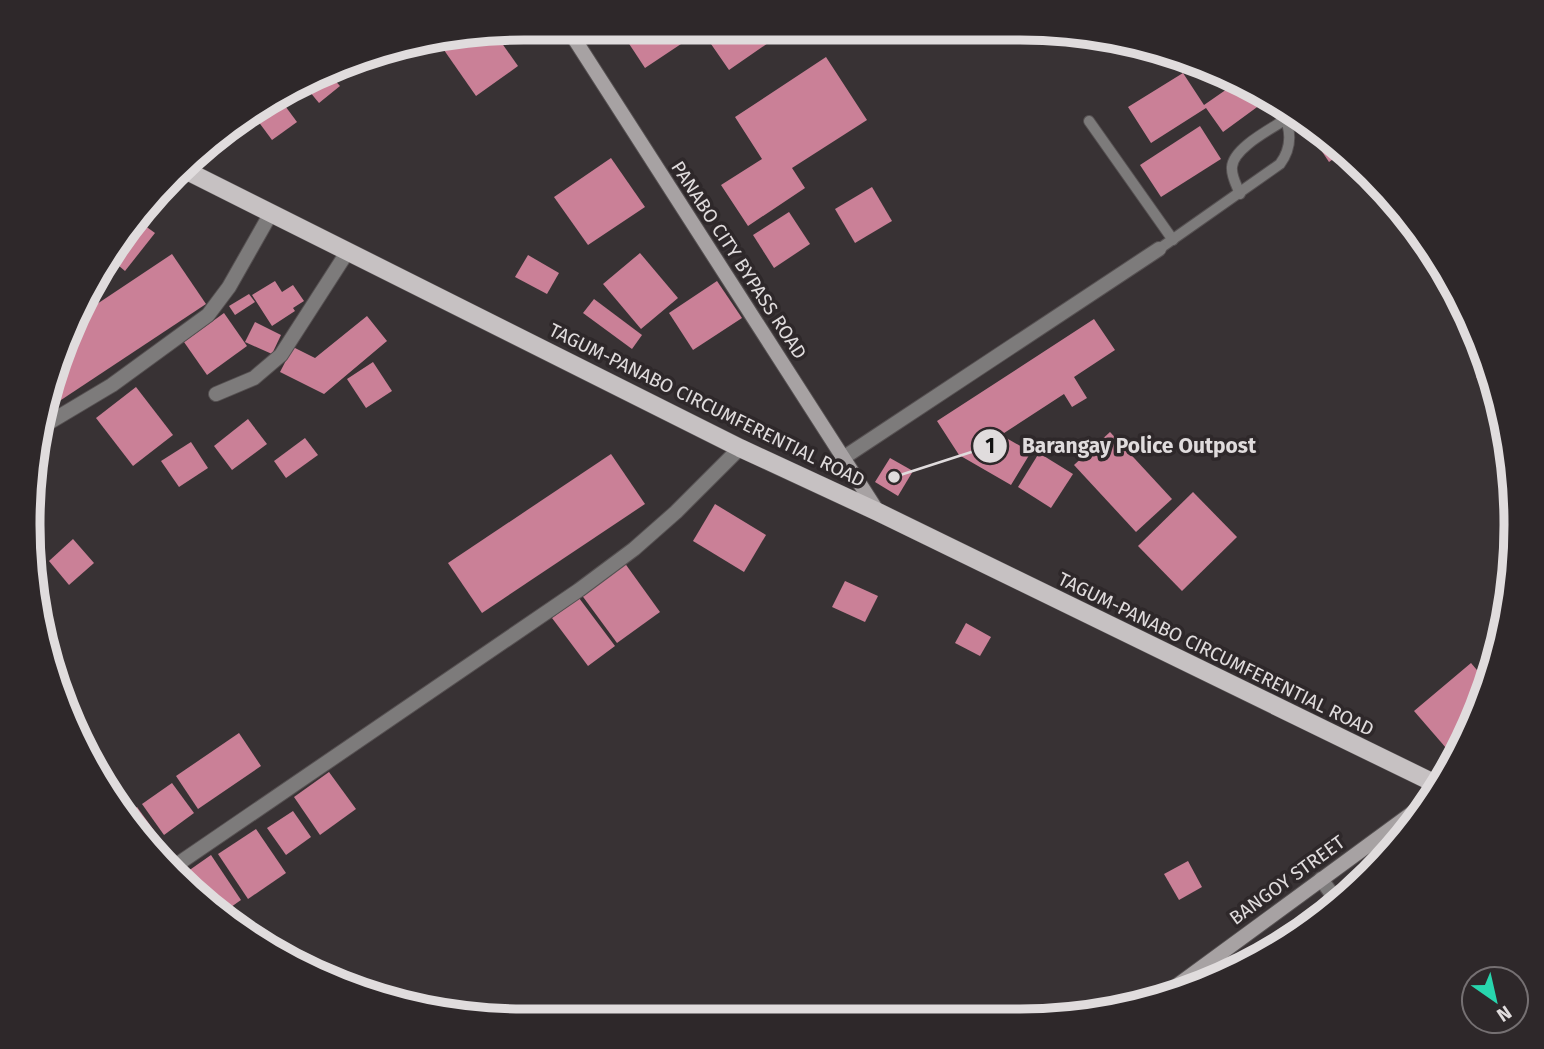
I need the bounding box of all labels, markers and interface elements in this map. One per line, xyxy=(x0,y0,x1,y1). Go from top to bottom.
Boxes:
street label: PANABO CITY BYPASS ROAD xyxy=(666,157,812,363)
street label: TAGUM-PANABO CIRCUMFERENTIAL ROAD xyxy=(545,318,869,492)
callout: Barangay Police Outpost xyxy=(973,425,1270,467)
text: 1 xyxy=(985,433,995,459)
text: Barangay Police Outpost xyxy=(1022,433,1257,459)
street label: TAGUM-PANABO CIRCUMFERENTIAL ROAD xyxy=(1054,567,1378,741)
street label: BANGOY STREET xyxy=(1225,830,1349,929)
north arrow xyxy=(1460,965,1530,1035)
text: N xyxy=(1493,1001,1516,1027)

